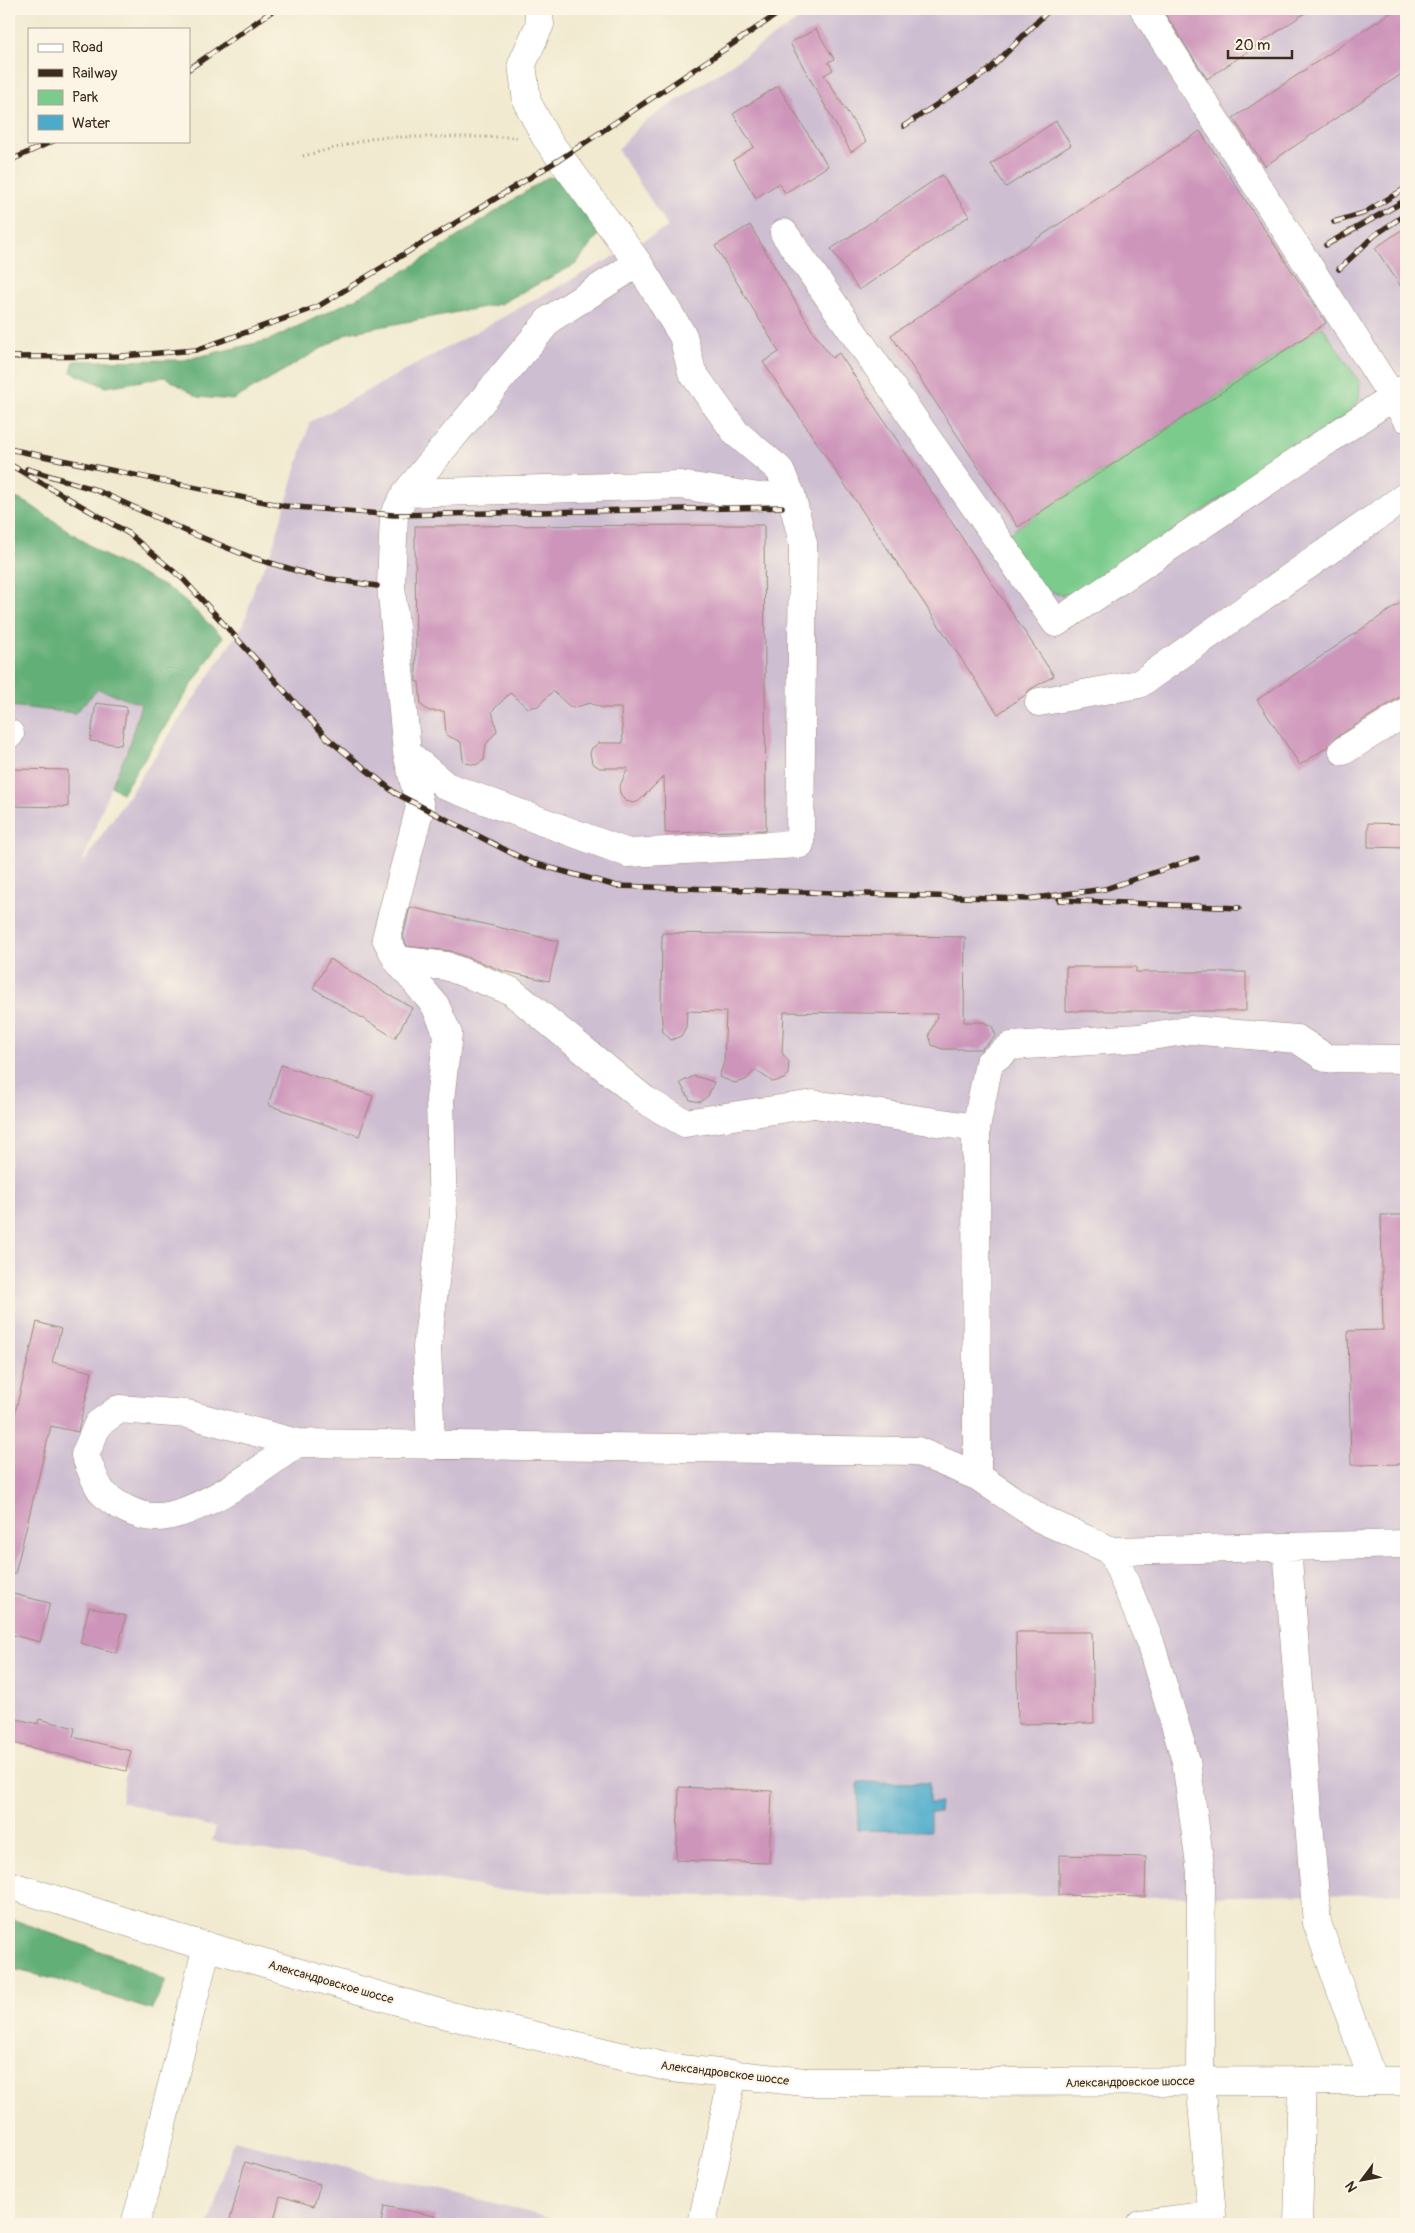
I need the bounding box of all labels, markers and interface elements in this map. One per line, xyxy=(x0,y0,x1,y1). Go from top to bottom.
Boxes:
legend xyxy=(28,28,190,142)
scale bar xyxy=(1228,28,1291,60)
text: 20 m xyxy=(1235,36,1270,55)
text: Road xyxy=(72,38,103,57)
text: Railway xyxy=(72,64,118,83)
text: Park xyxy=(72,88,99,107)
text: Water xyxy=(72,114,111,133)
street label: Александровское шоссе xyxy=(267,1957,395,2008)
street label: Александровское шоссе xyxy=(660,2058,790,2089)
street label: Александровское шоссе xyxy=(1065,2074,1195,2091)
north arrow xyxy=(1338,2156,1388,2206)
text: N xyxy=(1342,2178,1361,2195)

